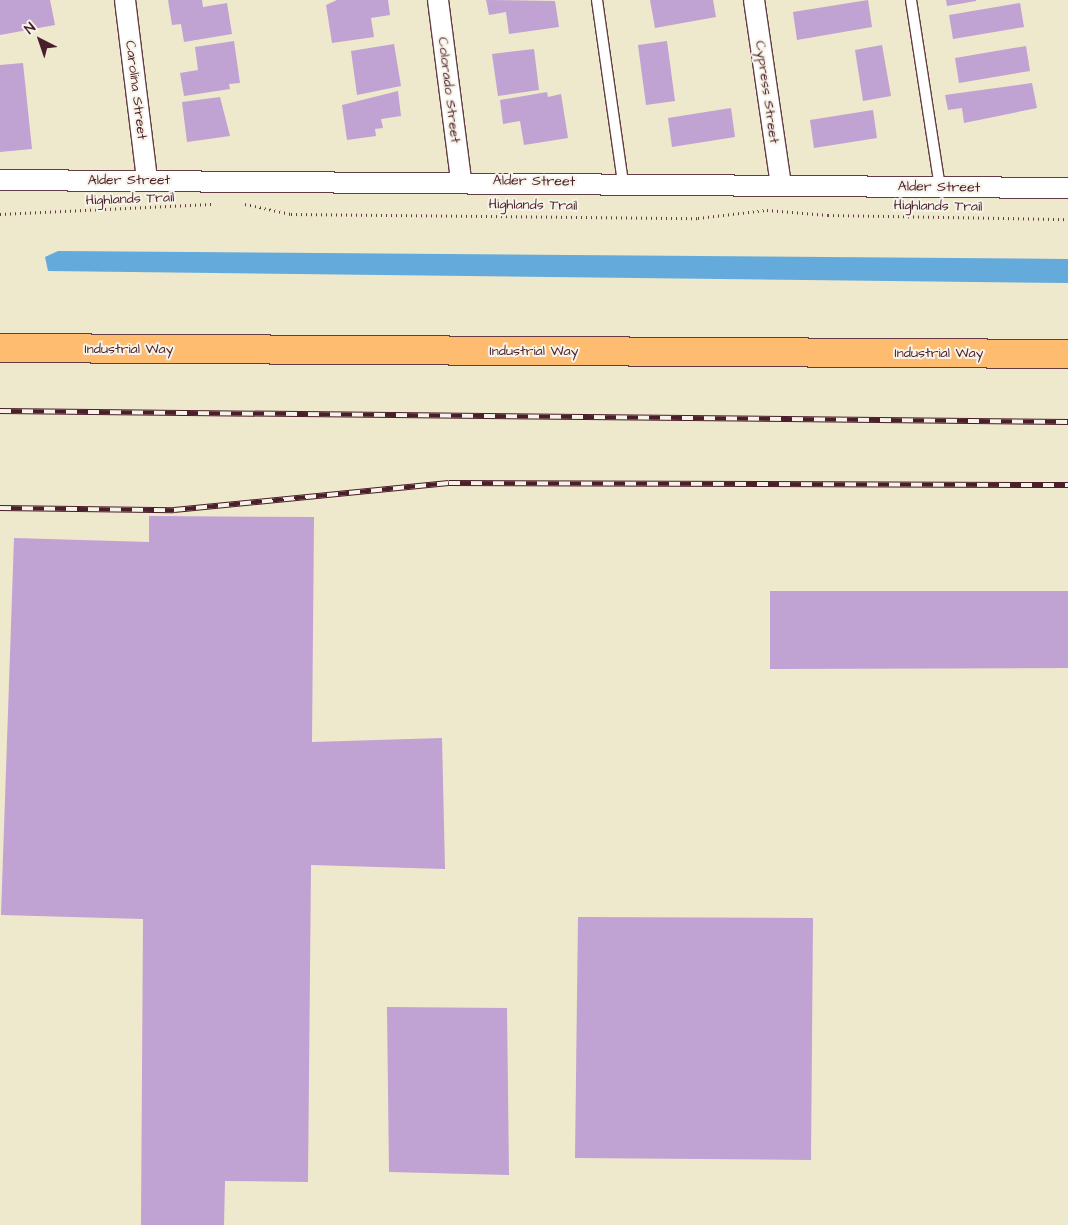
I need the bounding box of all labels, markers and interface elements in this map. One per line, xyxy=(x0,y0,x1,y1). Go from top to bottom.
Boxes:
north arrow xyxy=(15,15,65,65)
text: N xyxy=(20,18,40,39)
street label: Colorado Street xyxy=(434,36,464,144)
street label: Carolina Street xyxy=(122,39,150,141)
street label: Cypress Street xyxy=(751,40,783,144)
street label: Alder Street xyxy=(88,172,170,188)
street label: Alder Street xyxy=(493,172,575,190)
street label: Alder Street xyxy=(898,178,980,196)
street label: Highlands Trail xyxy=(85,189,175,209)
street label: Highlands Trail xyxy=(488,196,578,214)
street label: Highlands Trail xyxy=(893,197,983,215)
street label: Industrial Way xyxy=(85,341,173,357)
street label: Industrial Way xyxy=(490,343,578,359)
street label: Industrial Way xyxy=(895,345,983,361)

